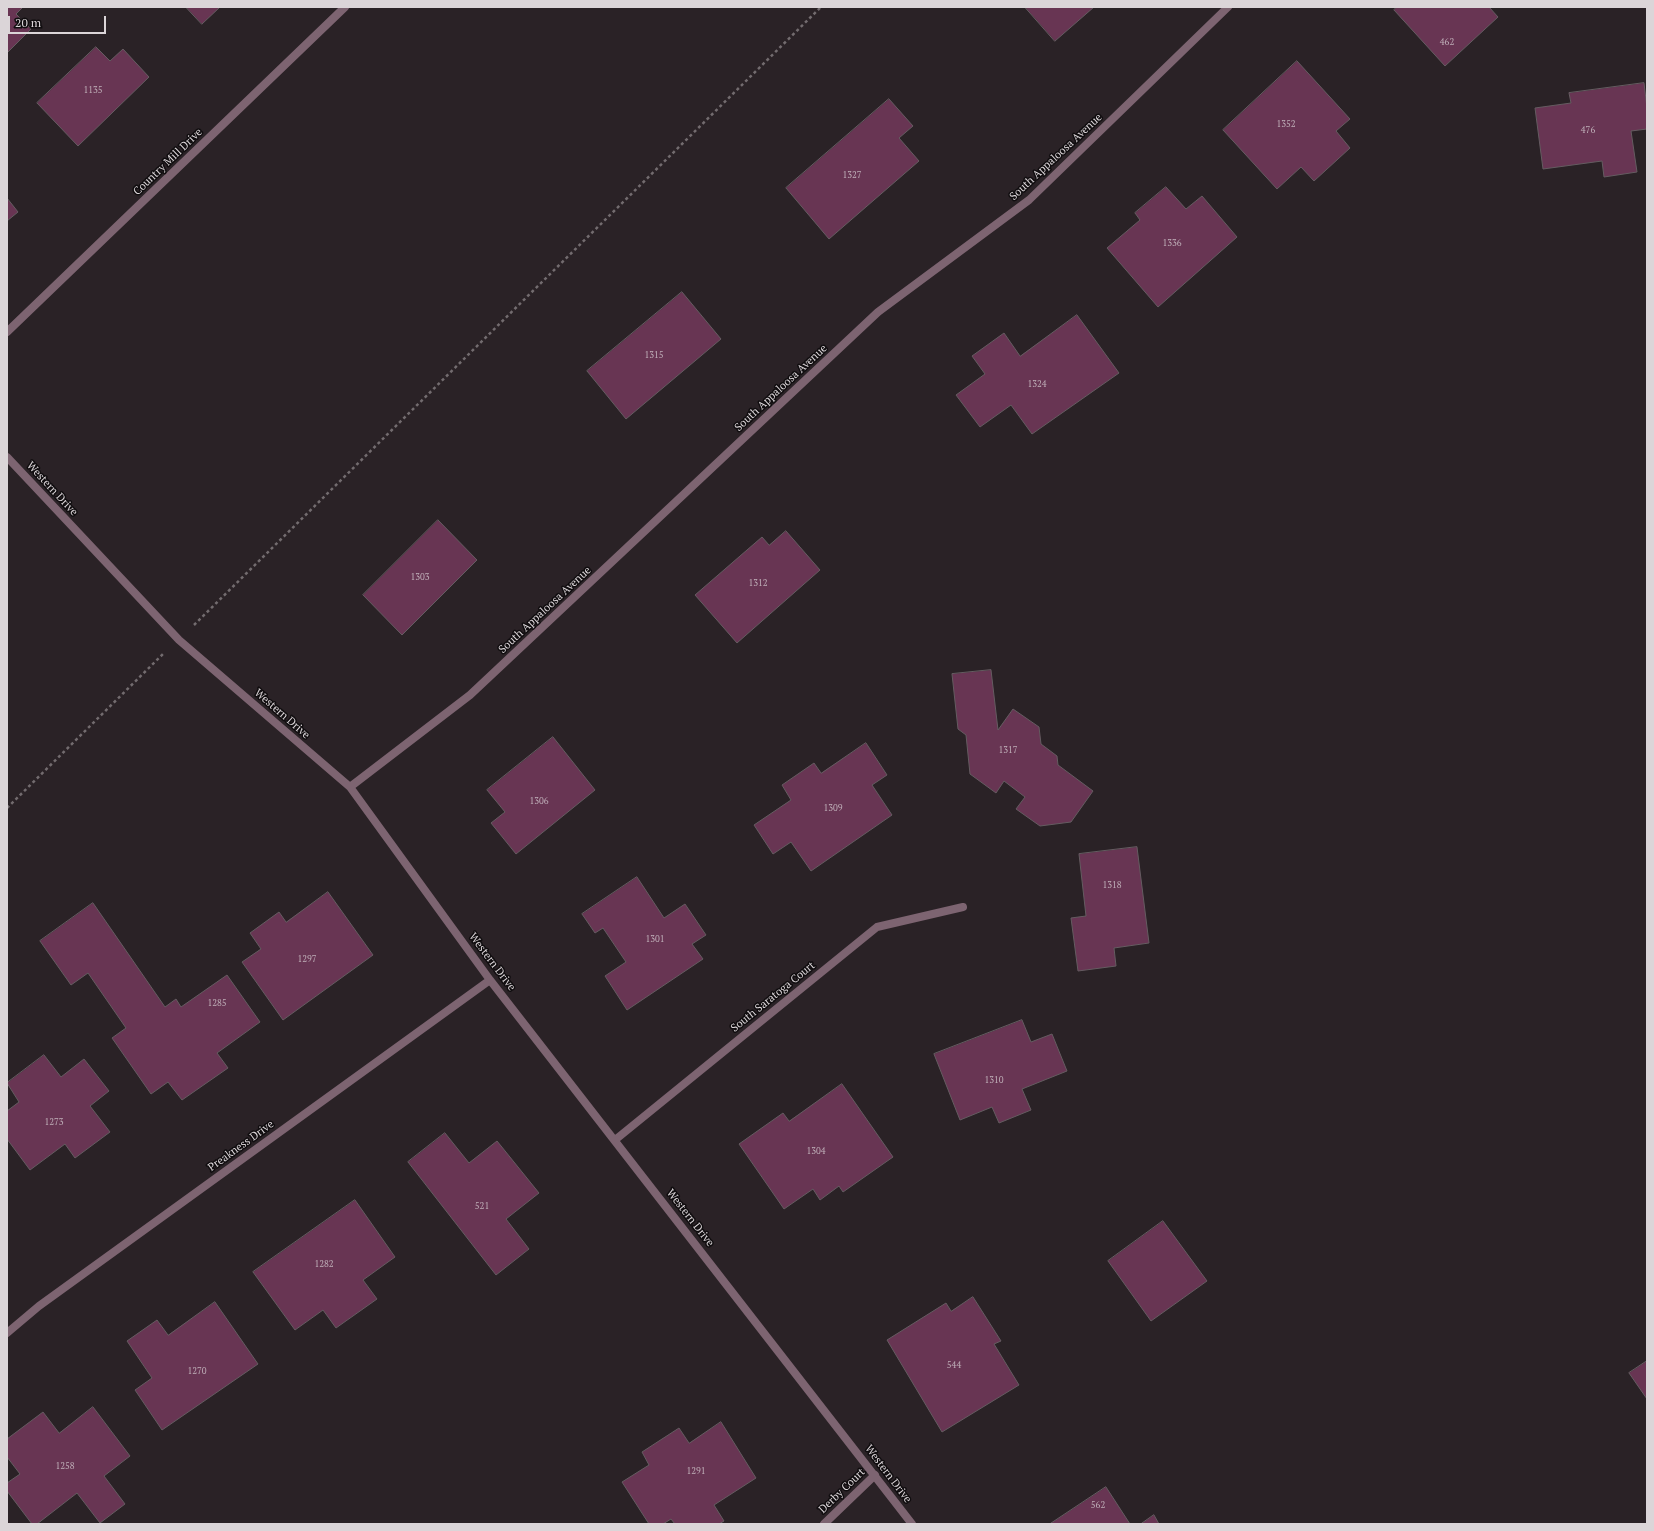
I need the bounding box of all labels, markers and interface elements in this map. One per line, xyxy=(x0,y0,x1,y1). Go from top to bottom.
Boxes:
scale bar xyxy=(10,8,108,34)
text: 20 m xyxy=(15,15,41,30)
house number: 462 xyxy=(1440,37,1454,47)
house number: 1135 xyxy=(83,85,103,95)
street label: South Appaloosa Avenue xyxy=(1007,111,1105,203)
house number: 1352 xyxy=(1276,119,1296,129)
house number: 476 xyxy=(1581,125,1595,135)
street label: Country Mill Drive xyxy=(131,126,205,198)
house number: 1327 xyxy=(842,170,862,180)
house number: 1336 xyxy=(1162,238,1182,248)
street label: South Appaloosa Avenue xyxy=(732,342,830,434)
house number: 1315 xyxy=(644,350,664,360)
house number: 1324 xyxy=(1027,379,1047,389)
street label: Western Drive xyxy=(24,459,80,519)
street label: South Appaloosa Avenue xyxy=(496,564,594,656)
house number: 1303 xyxy=(410,572,430,582)
house number: 1312 xyxy=(748,578,768,588)
street label: Western Drive xyxy=(252,686,312,742)
house number: 1317 xyxy=(998,745,1018,755)
house number: 1306 xyxy=(529,796,549,806)
house number: 1309 xyxy=(823,803,843,813)
house number: 1318 xyxy=(1102,880,1122,890)
street label: Western Drive xyxy=(466,930,518,994)
house number: 1301 xyxy=(645,934,665,944)
house number: 1297 xyxy=(297,954,317,964)
street label: South Saratoga Court xyxy=(728,959,818,1035)
house number: 1285 xyxy=(207,998,227,1008)
house number: 1310 xyxy=(984,1075,1004,1085)
house number: 1273 xyxy=(44,1117,64,1127)
street label: Preakness Drive xyxy=(206,1118,276,1174)
house number: 1304 xyxy=(806,1146,826,1156)
street label: Western Drive xyxy=(664,1187,716,1249)
house number: 521 xyxy=(475,1201,489,1211)
house number: 1282 xyxy=(314,1259,334,1269)
house number: 544 xyxy=(947,1360,961,1370)
house number: 1270 xyxy=(187,1366,207,1376)
street label: Western Drive xyxy=(862,1442,914,1506)
house number: 1258 xyxy=(55,1461,75,1471)
house number: 1291 xyxy=(686,1466,706,1476)
street label: Derby Court xyxy=(816,1466,868,1516)
house number: 562 xyxy=(1091,1500,1105,1510)

